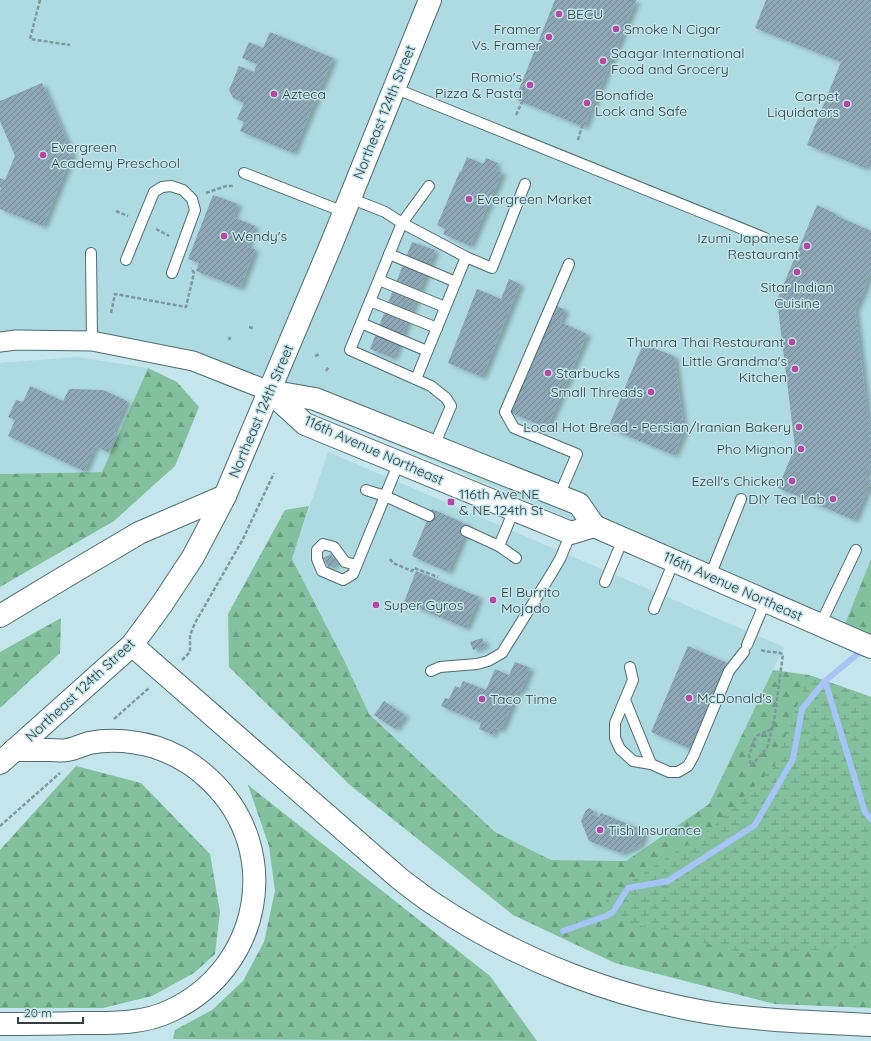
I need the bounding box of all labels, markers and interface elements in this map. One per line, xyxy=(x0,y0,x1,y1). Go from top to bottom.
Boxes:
place label: BECU xyxy=(567,5,603,23)
marker: BECU xyxy=(554,9,564,19)
place label: Framer Vs. Framer xyxy=(471,20,542,54)
place label: Smoke N Cigar xyxy=(624,20,721,38)
marker: Smoke N Cigar xyxy=(611,24,621,34)
marker: Framer Vs. Framer xyxy=(544,32,554,42)
street label: Northeast 124th Street xyxy=(349,42,419,182)
place label: Saagar International Food and Grocery xyxy=(611,44,744,78)
marker: Saagar International Food and Grocery xyxy=(598,56,608,66)
place label: Romio's Pizza & Pasta xyxy=(435,68,522,102)
marker: Romio's Pizza & Pasta xyxy=(525,80,535,90)
place label: Azteca xyxy=(282,85,326,103)
place label: Bonafide Lock and Safe xyxy=(595,86,687,120)
place label: Carpet Liquidators xyxy=(767,87,839,121)
marker: Azteca xyxy=(269,89,279,99)
marker: Bonafide Lock and Safe xyxy=(582,98,592,108)
marker: Carpet Liquidators xyxy=(842,99,852,109)
place label: Evergreen Academy Preschool xyxy=(51,138,180,172)
marker: Evergreen Academy Preschool xyxy=(38,150,48,160)
place label: Evergreen Market xyxy=(477,190,592,208)
marker: Evergreen Market xyxy=(464,194,474,204)
place label: Wendy's xyxy=(232,227,287,245)
place label: Izumi Japanese Restaurant xyxy=(697,229,799,263)
marker: Wendy's xyxy=(219,231,229,241)
marker: Izumi Japanese Restaurant xyxy=(802,241,812,251)
marker: Sitar Indian Cuisine xyxy=(792,267,802,277)
place label: Sitar Indian Cuisine xyxy=(761,278,833,312)
place label: Thumra Thai Restaurant xyxy=(626,333,784,351)
marker: Thumra Thai Restaurant xyxy=(787,337,797,347)
street label: Northeast 124th Street xyxy=(225,341,297,480)
place label: Little Grandma's Kitchen xyxy=(682,352,787,386)
place label: Starbucks xyxy=(556,364,620,382)
marker: Little Grandma's Kitchen xyxy=(790,364,800,374)
marker: Starbucks xyxy=(543,368,553,378)
place label: Small Threads xyxy=(551,383,643,401)
marker: Small Threads xyxy=(646,387,656,397)
street label: 116th Avenue Northeast xyxy=(302,411,447,489)
place label: Local Hot Bread - Persian/Iranian Bakery xyxy=(523,418,791,436)
marker: Local Hot Bread - Persian/Iranian Bakery xyxy=(794,422,804,432)
place label: Pho Mignon xyxy=(716,440,793,458)
marker: Pho Mignon xyxy=(796,444,806,454)
place label: Ezell's Chicken xyxy=(692,472,784,490)
marker: Ezell's Chicken xyxy=(787,476,797,486)
place label: 116th Ave NE & NE 124th St xyxy=(459,485,544,519)
place label: DIY Tea Lab xyxy=(748,490,825,508)
marker: DIY Tea Lab xyxy=(828,494,838,504)
marker: 116th Ave NE & NE 124th St xyxy=(446,497,456,507)
street label: 116th Avenue Northeast xyxy=(661,547,806,625)
place label: El Burrito Mojado xyxy=(501,583,560,617)
marker: El Burrito Mojado xyxy=(488,595,498,605)
place label: Super Gyros xyxy=(384,596,463,614)
marker: Super Gyros xyxy=(371,600,381,610)
street label: Northeast 124th Street xyxy=(21,634,139,745)
place label: McDonald's xyxy=(697,689,772,707)
place label: Taco Time xyxy=(490,690,557,708)
marker: McDonald's xyxy=(684,693,694,703)
marker: Taco Time xyxy=(477,694,487,704)
place label: Tish Insurance xyxy=(608,821,701,839)
marker: Tish Insurance xyxy=(595,825,605,835)
scale bar xyxy=(18,999,83,1025)
text: 20 m xyxy=(24,1005,52,1020)

